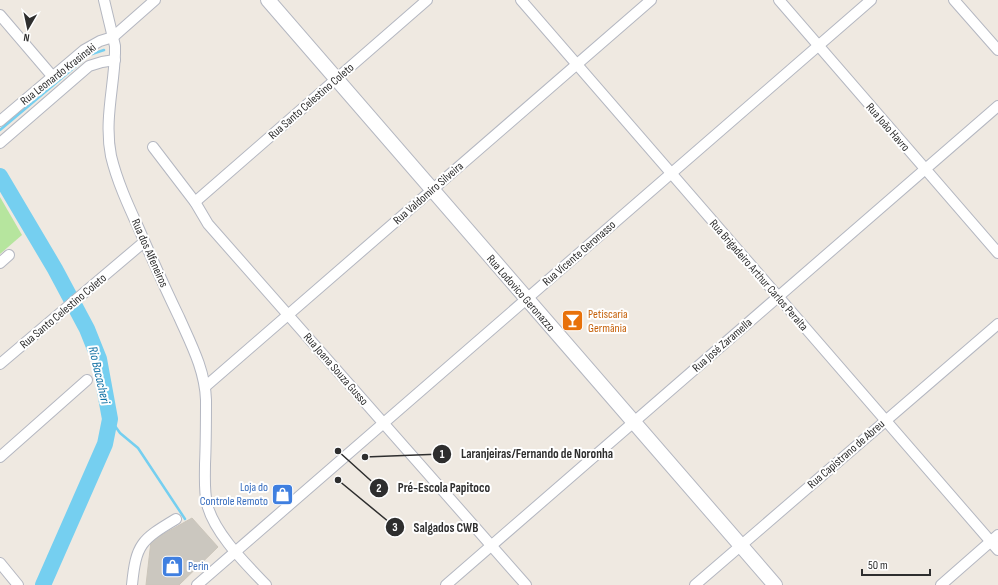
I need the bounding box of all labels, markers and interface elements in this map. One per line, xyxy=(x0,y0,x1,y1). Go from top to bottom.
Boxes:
north arrow xyxy=(8,8,48,48)
text: N xyxy=(22,30,30,44)
street label: Rua Leonardo Krasinski xyxy=(17,40,99,109)
street label: Rua Santo Celestino Coleto xyxy=(265,60,357,143)
street label: Rua João Havro xyxy=(862,100,913,155)
street label: Rua Valdomiro Silveira xyxy=(390,159,467,228)
street label: Rua Brigadeiro Arthur Carlos Peralta xyxy=(706,216,811,334)
street label: Rua dos Alfeneiros xyxy=(128,217,171,290)
street label: Rua Vicente Geronasso xyxy=(540,217,619,289)
street label: Rua Lodovico Geronazzo xyxy=(483,252,558,335)
street label: Rua Santo Celestino Coleto xyxy=(17,271,110,352)
place label: Petiscaria Germânia xyxy=(588,307,628,336)
bar icon: Petiscaria Germânia xyxy=(560,308,586,334)
street label: Rua José Zaramella xyxy=(689,315,756,375)
street label: Rua Joana Souza Gusso xyxy=(300,330,371,409)
water label: Rio Bacacheri xyxy=(85,345,114,406)
street label: Rua Capistrano de Abreu xyxy=(805,417,888,492)
callout: Laranjeiras/Fernando de Noronha xyxy=(432,441,621,466)
text: Laranjeiras/Fernando de Noronha xyxy=(461,446,613,462)
text: 1 xyxy=(440,447,445,462)
callout: Pré-Escola Papitoco xyxy=(369,475,498,500)
place label: Loja do Controle Remoto xyxy=(200,480,268,509)
text: Pré-Escola Papitoco xyxy=(398,480,490,496)
shop icon: Loja do Controle Remoto xyxy=(270,481,296,507)
text: 2 xyxy=(376,481,382,496)
callout: Salgados CWB xyxy=(385,515,486,540)
text: 3 xyxy=(392,520,398,535)
text: Salgados CWB xyxy=(414,520,478,536)
scale bar xyxy=(862,551,930,577)
shop icon: Perin xyxy=(160,553,186,579)
text: 50 m xyxy=(868,558,888,573)
place label: Perin xyxy=(188,559,209,574)

